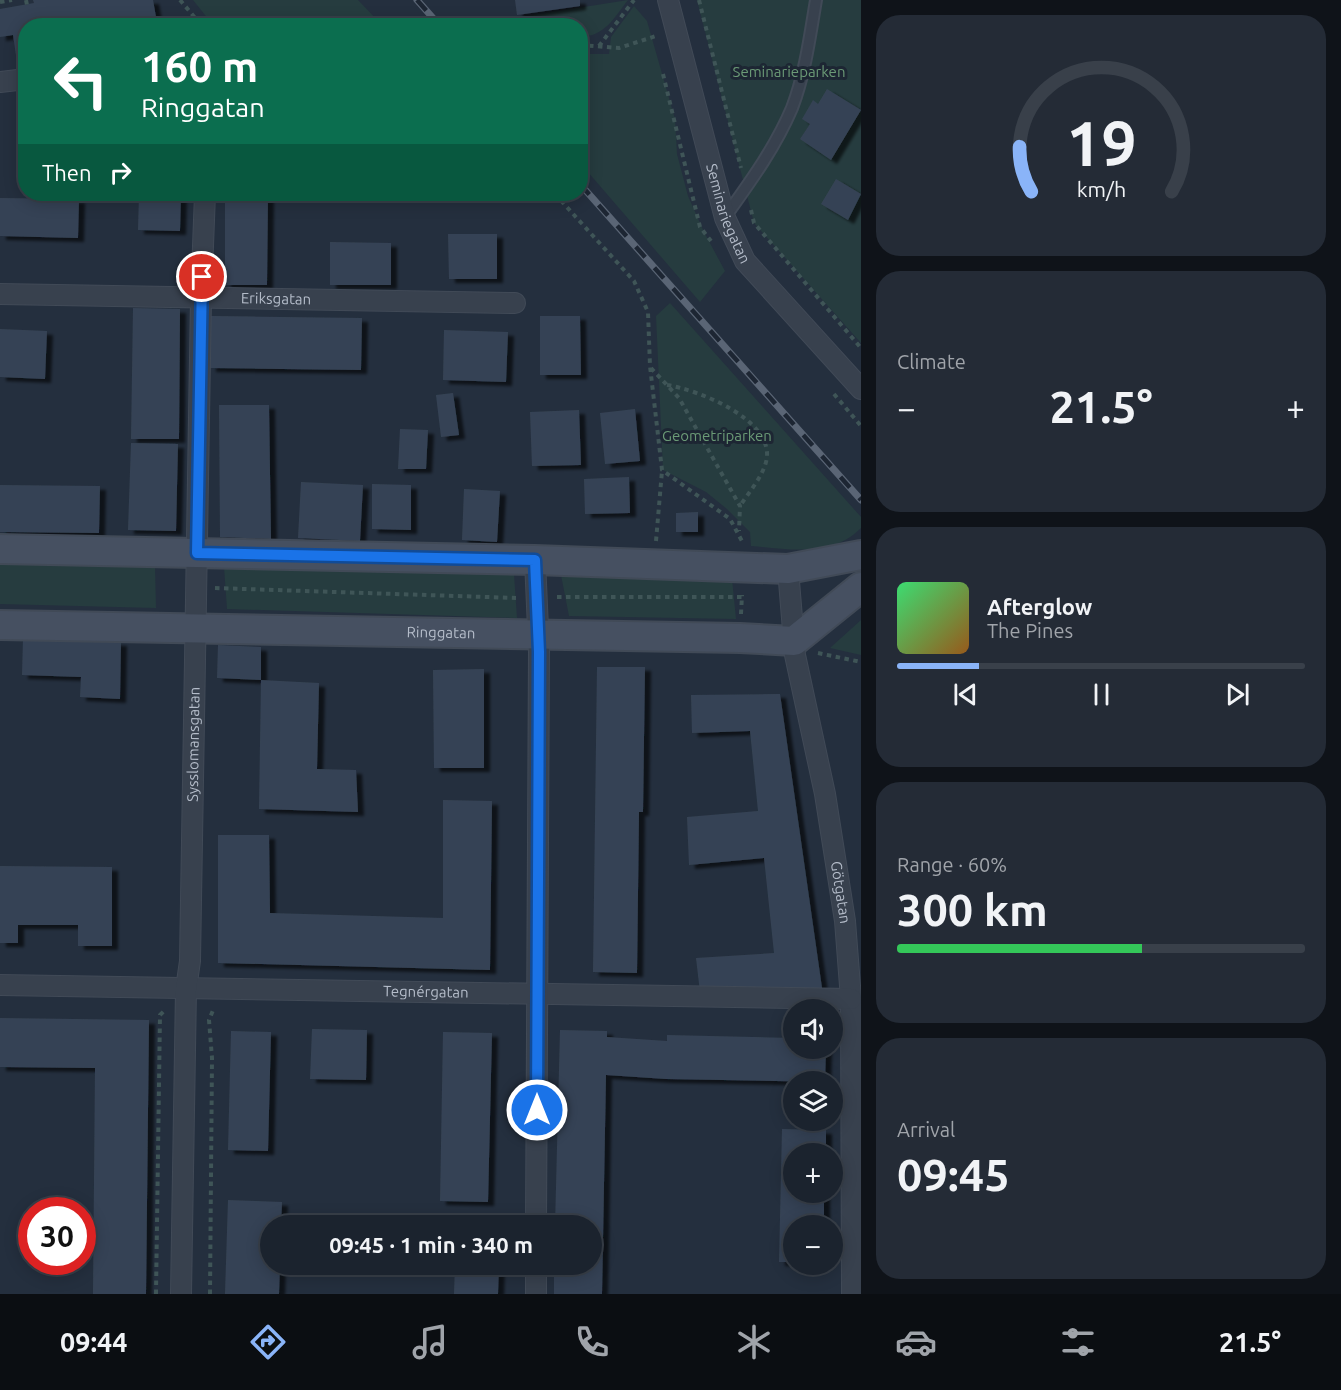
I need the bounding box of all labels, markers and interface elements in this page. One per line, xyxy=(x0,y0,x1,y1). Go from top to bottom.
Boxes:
icon: left xyxy=(42,42,120,120)
text: 160 m xyxy=(141,43,258,90)
park label: Seminarieparken xyxy=(733,63,845,80)
text: Ringgatan xyxy=(141,92,265,122)
text: 19 xyxy=(1066,109,1136,179)
icon: right xyxy=(104,156,137,189)
text: Then xyxy=(42,160,92,185)
street label: Seminariegatan xyxy=(703,162,754,266)
text: km/h xyxy=(1076,178,1126,202)
pin xyxy=(176,251,227,302)
icon: arrive xyxy=(185,260,218,293)
street label: Eriksgatan xyxy=(241,289,311,307)
text: Climate xyxy=(897,350,966,373)
text: 21.5° xyxy=(1049,381,1153,432)
text: − xyxy=(897,389,916,426)
text: + xyxy=(1286,389,1305,426)
park label: Geometriparken xyxy=(662,427,772,444)
text: Afterglow xyxy=(987,594,1092,619)
text: The Pines xyxy=(987,619,1073,642)
street label: Ringgatan xyxy=(406,623,475,641)
icon: previous xyxy=(949,678,982,711)
icon: pause xyxy=(1085,678,1118,711)
icon: next xyxy=(1221,678,1254,711)
street label: Sysslomansgatan xyxy=(184,687,203,802)
text: Range · 60% xyxy=(897,853,1007,876)
street label: Götgatan xyxy=(828,860,854,925)
text: 300 km xyxy=(897,884,1048,935)
street label: Tegnérgatan xyxy=(383,982,469,1001)
map controls xyxy=(783,999,843,1275)
button: sound xyxy=(783,999,843,1059)
button: layers xyxy=(783,1071,843,1131)
position arrow xyxy=(505,1078,569,1142)
text: Arrival xyxy=(897,1118,955,1141)
button: + xyxy=(783,1143,843,1203)
text: 09:45 xyxy=(897,1149,1010,1200)
speed limit sign: 30 xyxy=(18,1197,96,1275)
button: − xyxy=(783,1215,843,1275)
text: 09:45 · 1 min · 340 m xyxy=(329,1232,533,1257)
icon: directions xyxy=(247,1321,289,1363)
icon: music xyxy=(409,1321,451,1363)
icon: phone xyxy=(571,1321,613,1363)
icon: climate xyxy=(733,1321,775,1363)
icon: car xyxy=(895,1321,937,1363)
icon: filters xyxy=(1057,1321,1099,1363)
text: 09:44 xyxy=(60,1327,128,1357)
text: 21.5° xyxy=(1219,1327,1281,1357)

